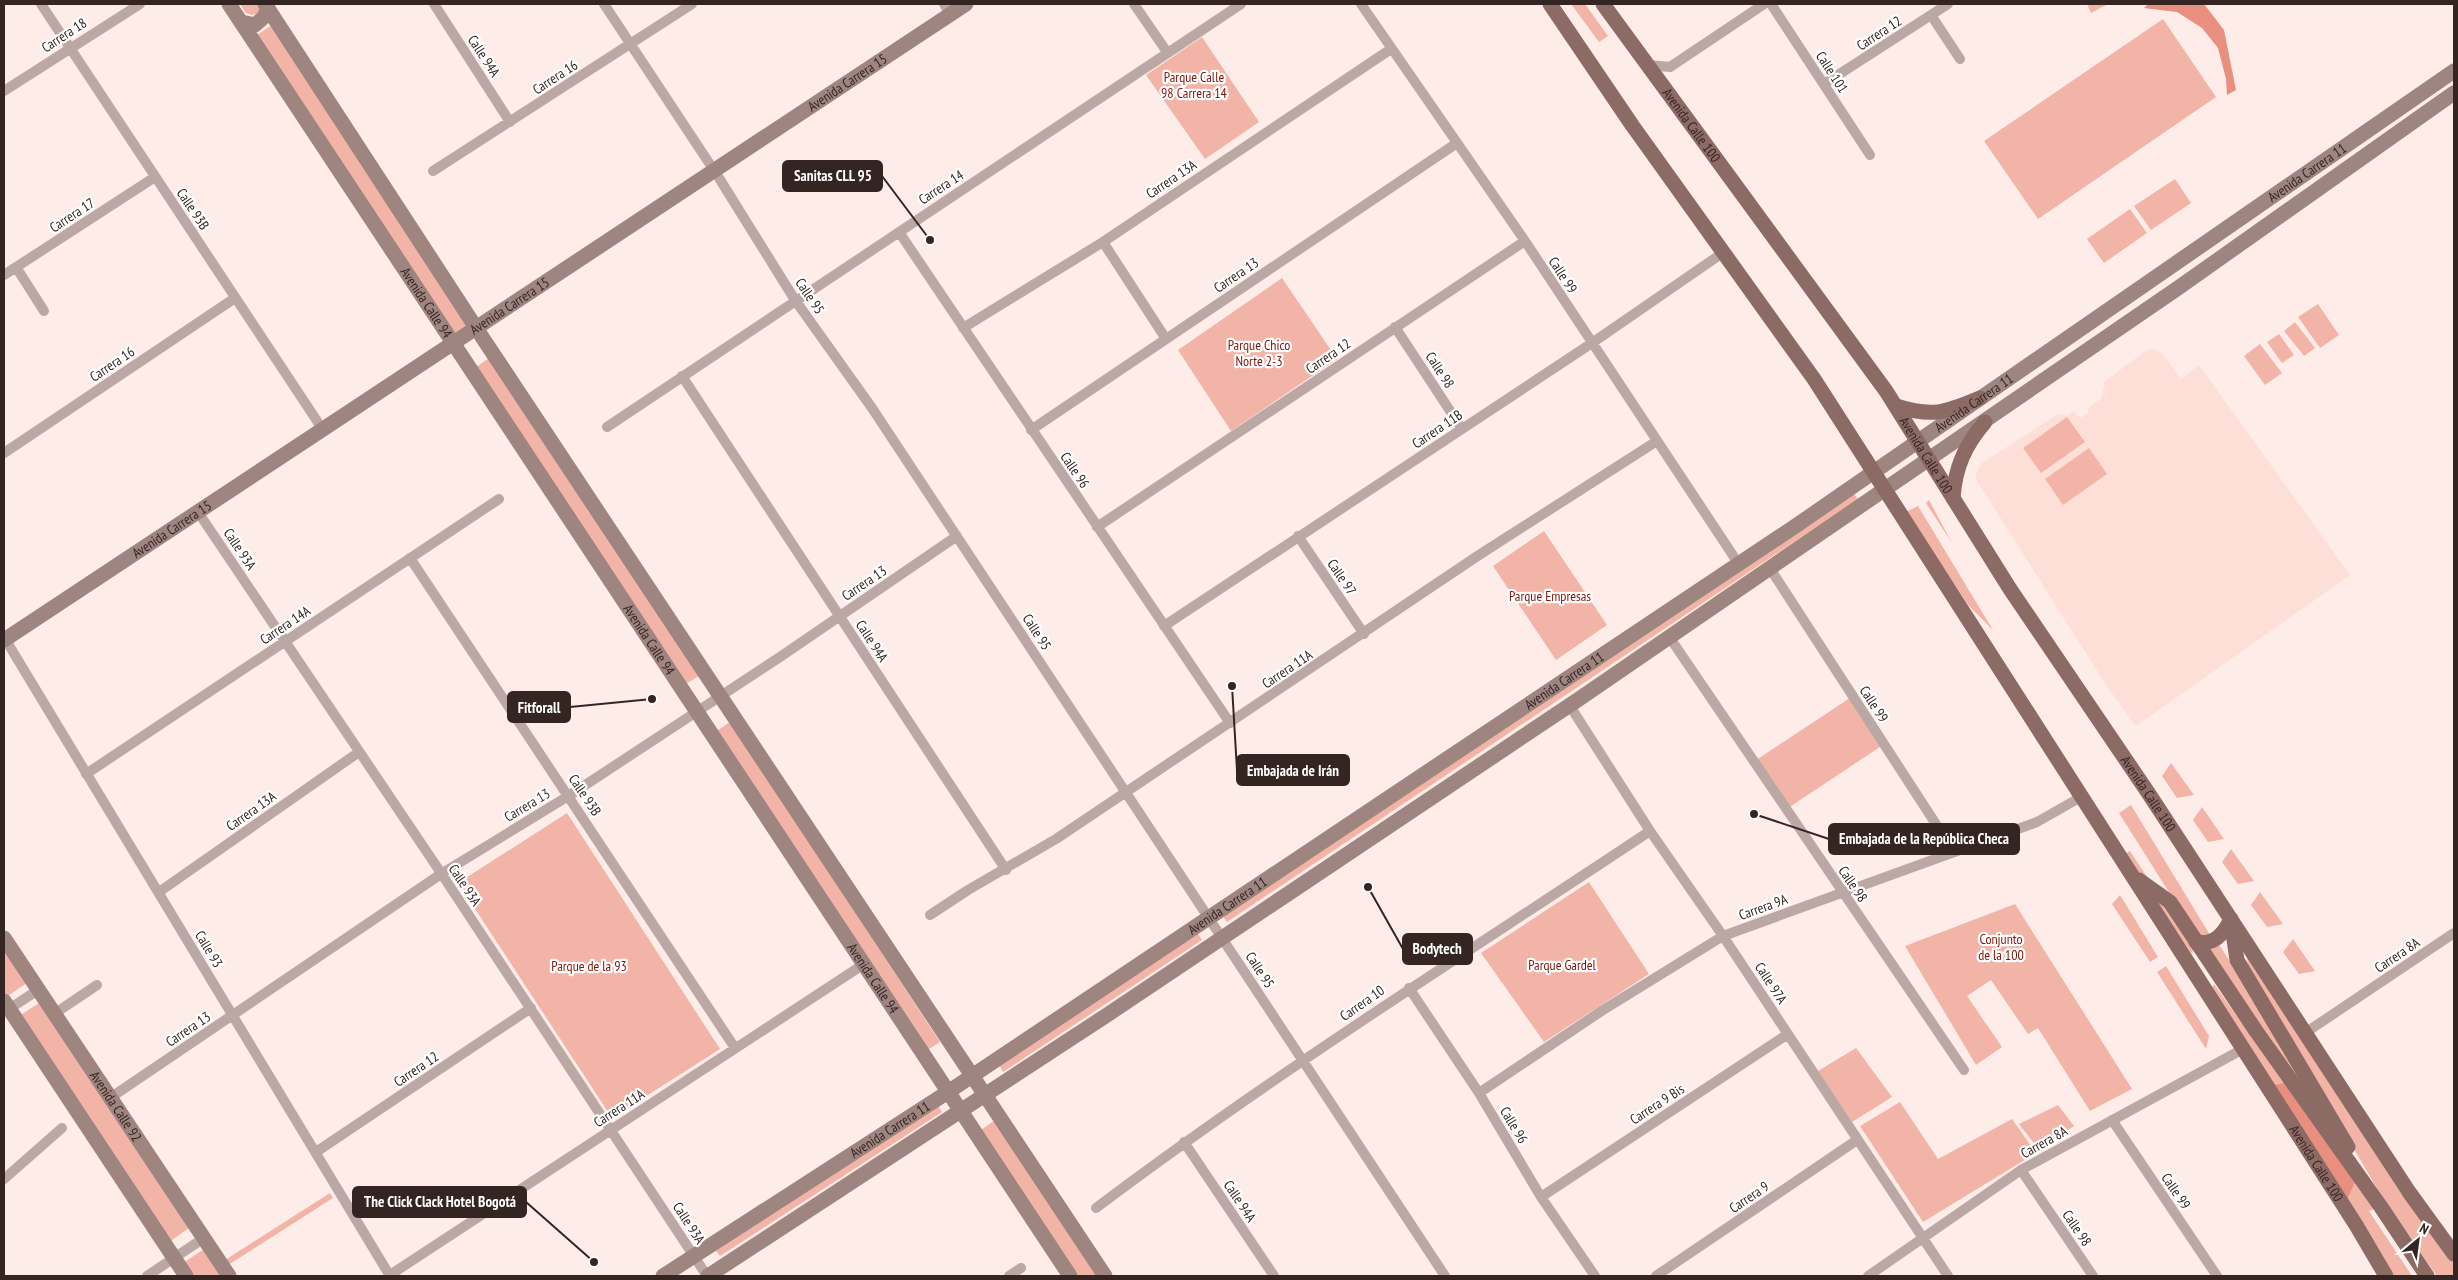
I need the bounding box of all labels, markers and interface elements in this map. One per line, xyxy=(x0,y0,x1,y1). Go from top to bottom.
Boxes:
street label: Carrera 12 xyxy=(1853,12,1905,54)
street label: Carrera 18 xyxy=(38,14,90,56)
street label: Calle 94A xyxy=(464,32,504,81)
street label: Calle 101 xyxy=(1812,48,1852,96)
street label: Avenida Carrera 15 xyxy=(804,50,891,115)
street label: Carrera 16 xyxy=(529,56,581,98)
park label: Parque Calle 98 Carrera 14 xyxy=(1161,68,1228,102)
street label: Avenida Calle 100 xyxy=(1658,85,1725,166)
street label: Avenida Carrera 11 xyxy=(2264,139,2350,206)
street label: Carrera 13A xyxy=(1142,155,1200,202)
callout: Sanitas CLL 95 xyxy=(783,161,882,191)
street label: Carrera 14 xyxy=(915,165,968,208)
text: Sanitas CLL 95 xyxy=(794,166,872,185)
street label: Calle 93B xyxy=(173,185,213,233)
street label: Carrera 17 xyxy=(46,194,98,236)
street label: Carrera 13 xyxy=(1210,253,1262,297)
street label: Calle 99 xyxy=(1545,253,1581,297)
street label: Avenida Calle 94 xyxy=(397,264,457,342)
street label: Avenida Carrera 15 xyxy=(466,273,553,339)
street label: Calle 95 xyxy=(791,275,829,317)
street label: Carrera 12 xyxy=(1302,334,1354,378)
park label: Parque Chico Norte 2-3 xyxy=(1228,336,1290,370)
street label: Carrera 16 xyxy=(86,342,138,386)
street label: Calle 98 xyxy=(1422,348,1458,392)
street label: Avenida Carrera 11 xyxy=(1931,369,2017,436)
street label: Carrera 11B xyxy=(1408,406,1466,452)
street label: Avenida Calle 100 xyxy=(1895,413,1957,497)
street label: Calle 96 xyxy=(1056,449,1094,491)
street label: Avenida Carrera 15 xyxy=(128,496,215,562)
street label: Calle 93A xyxy=(220,525,261,574)
street label: Calle 97 xyxy=(1323,556,1361,598)
street label: Carrera 13 xyxy=(838,561,890,605)
park label: Parque Empresas xyxy=(1509,587,1591,605)
street label: Carrera 14A xyxy=(256,601,314,648)
street label: Avenida Calle 94 xyxy=(619,601,679,679)
street label: Calle 95 xyxy=(1019,610,1055,654)
street label: Calle 94A xyxy=(852,617,892,666)
street label: Carrera 11A xyxy=(1258,645,1316,692)
street label: Avenida Carrera 11 xyxy=(1521,648,1607,714)
street label: Calle 99 xyxy=(1856,682,1892,726)
callout: Fitforall xyxy=(508,692,570,722)
text: Fitforall xyxy=(518,698,561,717)
street label: Avenida Calle 100 xyxy=(2117,752,2180,835)
callout: Embajada de Irán xyxy=(1237,755,1349,785)
text: Embajada de Irán xyxy=(1247,761,1339,780)
street label: Calle 93B xyxy=(565,771,605,819)
street label: Carrera 13 xyxy=(501,784,553,826)
street label: Carrera 13A xyxy=(223,787,280,835)
callout: Embajada de la República Checa xyxy=(1829,824,2019,854)
text: Embajada de la República Checa xyxy=(1839,829,2009,848)
street label: Calle 93A xyxy=(445,861,486,910)
street label: Calle 98 xyxy=(1834,863,1872,905)
street label: Avenida Carrera 11 xyxy=(1184,873,1270,938)
street label: Carrera 9A xyxy=(1736,890,1790,924)
street label: Calle 93 xyxy=(191,927,227,971)
park label: Conjunto de la 100 xyxy=(1978,930,2024,964)
street label: Carrera 8A xyxy=(2371,933,2423,977)
callout: Bodytech xyxy=(1403,934,1472,964)
text: Bodytech xyxy=(1412,939,1462,958)
street label: Avenida Calle 94 xyxy=(843,940,903,1018)
street label: Calle 95 xyxy=(1242,948,1278,992)
park label: Parque Gardel xyxy=(1528,956,1597,974)
park label: Parque de la 93 xyxy=(551,957,627,975)
street label: Calle 97A xyxy=(1751,959,1791,1008)
street label: Carrera 10 xyxy=(1336,981,1388,1025)
street label: Carrera 13 xyxy=(162,1007,214,1051)
street label: Carrera 12 xyxy=(390,1047,442,1091)
street label: Avenida Calle 92 xyxy=(86,1067,146,1145)
street label: Carrera 9 Bis xyxy=(1626,1080,1688,1128)
street label: Carrera 11A xyxy=(590,1085,648,1131)
street label: Avenida Carrera 11 xyxy=(846,1097,933,1162)
street label: Calle 96 xyxy=(1496,1103,1532,1147)
street label: Carrera 8A xyxy=(2017,1122,2071,1162)
street label: Avenida Calle 100 xyxy=(2285,1122,2348,1205)
street label: Calle 99 xyxy=(2157,1170,2195,1212)
street label: Calle 94A xyxy=(1220,1177,1261,1226)
street label: Carrera 9 xyxy=(1726,1177,1772,1217)
callout: The Click Clack Hotel Bogotá xyxy=(353,1187,526,1217)
text: The Click Clack Hotel Bogotá xyxy=(364,1192,516,1211)
street label: Calle 93A xyxy=(669,1199,709,1248)
street label: Calle 98 xyxy=(2058,1207,2096,1249)
north arrow xyxy=(2393,1215,2443,1265)
text: N xyxy=(2417,1219,2432,1238)

